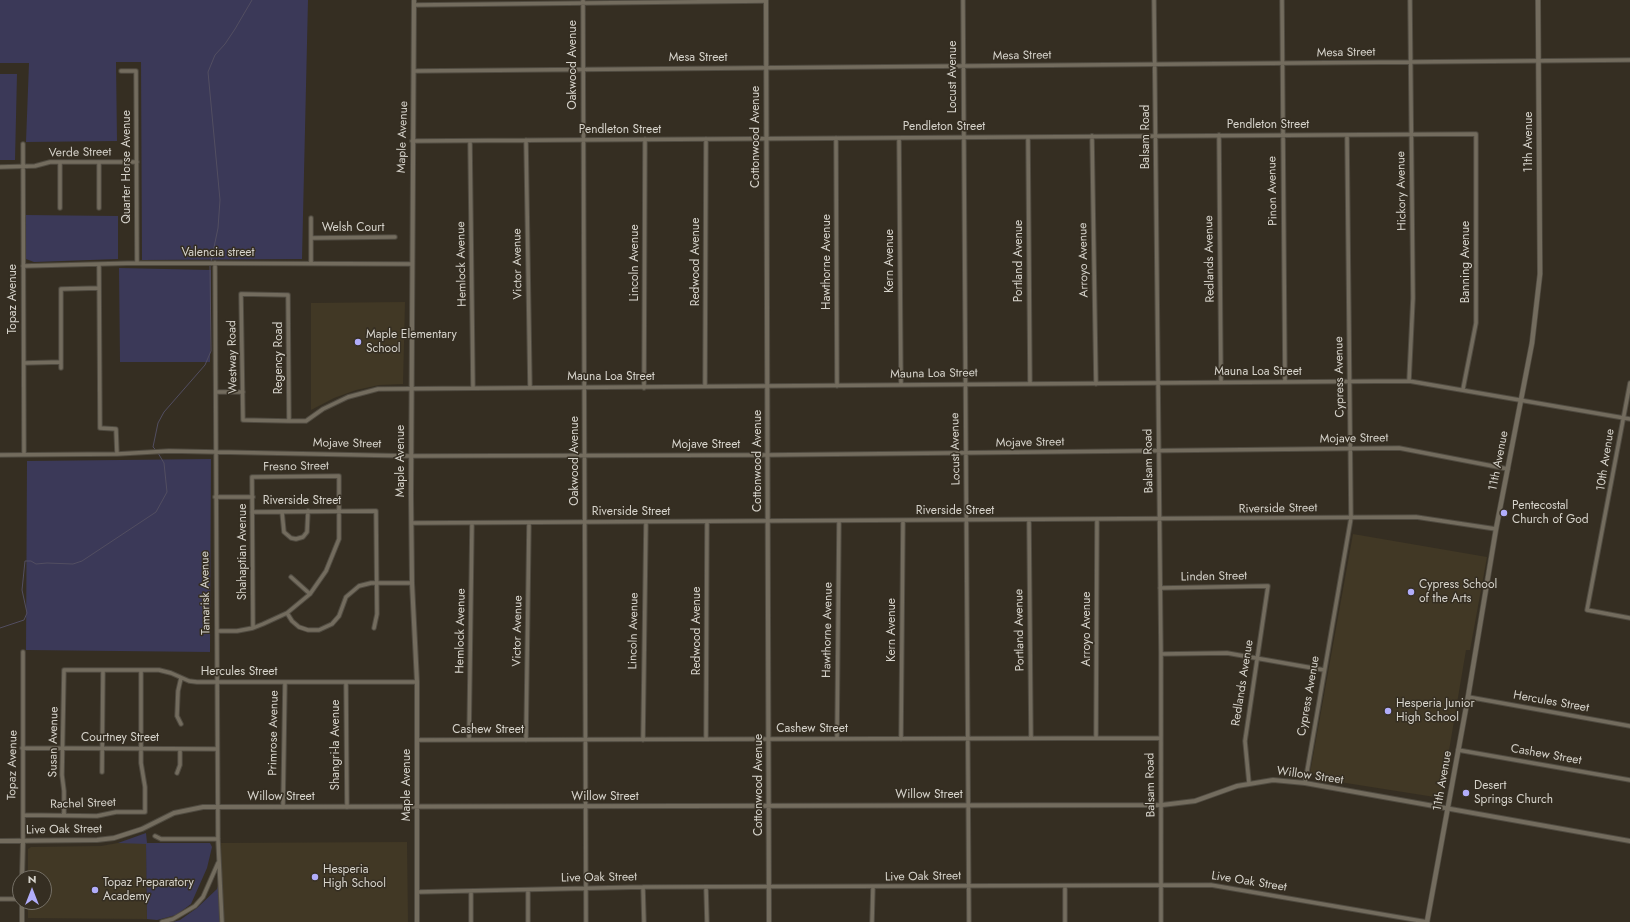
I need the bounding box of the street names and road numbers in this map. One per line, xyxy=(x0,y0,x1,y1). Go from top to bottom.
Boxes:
street label: Oakwood Avenue xyxy=(566,20,580,110)
street label: Locust Avenue xyxy=(946,41,960,113)
street label: Mesa Street xyxy=(1317,45,1375,61)
street label: Mesa Street xyxy=(993,48,1051,64)
street label: Mesa Street xyxy=(669,51,727,65)
street label: Cottonwood Avenue xyxy=(749,86,763,188)
street label: Maple Avenue xyxy=(395,101,411,173)
street label: Balsam Road xyxy=(1139,105,1153,169)
street label: Quarter Horse Avenue xyxy=(120,110,134,224)
street label: 11th Avenue xyxy=(1522,112,1536,172)
street label: Pendleton Street xyxy=(1227,118,1309,132)
street label: Pendleton Street xyxy=(903,120,985,134)
street label: Pendleton Street xyxy=(579,123,661,137)
street label: Verde Street xyxy=(49,145,111,161)
street label: Hickory Avenue xyxy=(1394,151,1410,231)
street label: Pinon Avenue xyxy=(1265,156,1281,226)
street label: Hawthorne Avenue xyxy=(820,214,834,310)
street label: Redlands Avenue xyxy=(1202,215,1218,303)
street label: Redwood Avenue xyxy=(689,218,703,306)
street label: Portland Avenue xyxy=(1012,220,1026,302)
street label: Welsh Court xyxy=(322,221,384,235)
street label: Hemlock Avenue xyxy=(454,221,470,307)
street label: Banning Avenue xyxy=(1459,221,1473,303)
street label: Arroyo Avenue xyxy=(1076,222,1092,298)
street label: Lincoln Avenue xyxy=(628,224,642,302)
street label: Victor Avenue xyxy=(510,228,526,300)
street label: Kern Avenue xyxy=(883,229,897,293)
street label: Valencia street xyxy=(182,246,254,260)
street label: Topaz Avenue xyxy=(6,264,20,334)
street label: Westway Road xyxy=(225,320,241,394)
street label: Regency Road xyxy=(272,322,286,394)
street label: Cypress Avenue xyxy=(1332,336,1348,418)
street label: Mauna Loa Street xyxy=(1214,365,1302,379)
street label: Mauna Loa Street xyxy=(890,366,978,382)
street label: Mauna Loa Street xyxy=(567,370,655,384)
street label: Cottonwood Avenue xyxy=(751,410,765,512)
street label: Locust Avenue xyxy=(948,413,964,485)
street label: Oakwood Avenue xyxy=(568,416,582,506)
street label: Maple Avenue xyxy=(394,425,408,497)
street label: 10th Avenue xyxy=(1594,428,1618,492)
street label: Balsam Road xyxy=(1141,429,1157,493)
street label: 11th Avenue xyxy=(1486,430,1512,492)
street label: Mojave Street xyxy=(1320,431,1388,447)
street label: Mojave Street xyxy=(996,435,1064,451)
street label: Mojave Street xyxy=(313,436,381,452)
street label: Mojave Street xyxy=(672,438,740,452)
street label: Fresno Street xyxy=(263,459,329,475)
street label: Riverside Street xyxy=(263,494,341,508)
street label: Riverside Street xyxy=(1239,501,1317,517)
street label: Shahaptian Avenue xyxy=(236,504,250,600)
street label: Riverside Street xyxy=(916,504,994,518)
street label: Riverside Street xyxy=(592,505,670,519)
street label: Tamarisk Avenue xyxy=(198,551,214,635)
street label: Linden Street xyxy=(1181,569,1247,585)
street label: Hawthorne Avenue xyxy=(820,582,836,678)
street label: Redwood Avenue xyxy=(690,587,704,675)
street label: Hemlock Avenue xyxy=(453,588,469,674)
street label: Portland Avenue xyxy=(1012,589,1028,671)
street label: Lincoln Avenue xyxy=(626,592,642,670)
street label: Arroyo Avenue xyxy=(1080,592,1094,666)
street label: Victor Avenue xyxy=(510,595,526,667)
street label: Kern Avenue xyxy=(885,598,899,662)
street label: Redlands Avenue xyxy=(1229,639,1257,727)
street label: Cypress Avenue xyxy=(1295,655,1323,737)
street label: Hercules Street xyxy=(201,665,277,679)
street label: Hercules Street xyxy=(1512,688,1590,716)
street label: Primrose Avenue xyxy=(266,690,282,776)
street label: Shangri-la Avenue xyxy=(329,699,343,791)
street label: Susan Avenue xyxy=(46,706,62,778)
street label: Cashew Street xyxy=(776,722,848,736)
street label: Cashew Street xyxy=(452,723,524,737)
street label: Topaz Avenue xyxy=(5,730,21,800)
street label: Courtney Street xyxy=(81,731,159,745)
street label: Cottonwood Avenue xyxy=(752,734,766,836)
street label: Cashew Street xyxy=(1510,742,1582,768)
street label: Maple Avenue xyxy=(400,749,414,821)
street label: 11th Avenue xyxy=(1431,750,1455,812)
street label: Balsam Road xyxy=(1143,753,1159,817)
street label: Willow Street xyxy=(1276,764,1344,788)
street label: Willow Street xyxy=(895,788,963,802)
street label: Willow Street xyxy=(247,790,315,804)
street label: Willow Street xyxy=(571,790,639,804)
street label: Rachel Street xyxy=(50,796,116,812)
street label: Live Oak Street xyxy=(26,822,102,838)
street label: Live Oak Street xyxy=(885,869,961,885)
street label: Live Oak Street xyxy=(1210,869,1288,895)
street label: Live Oak Street xyxy=(561,870,637,886)

